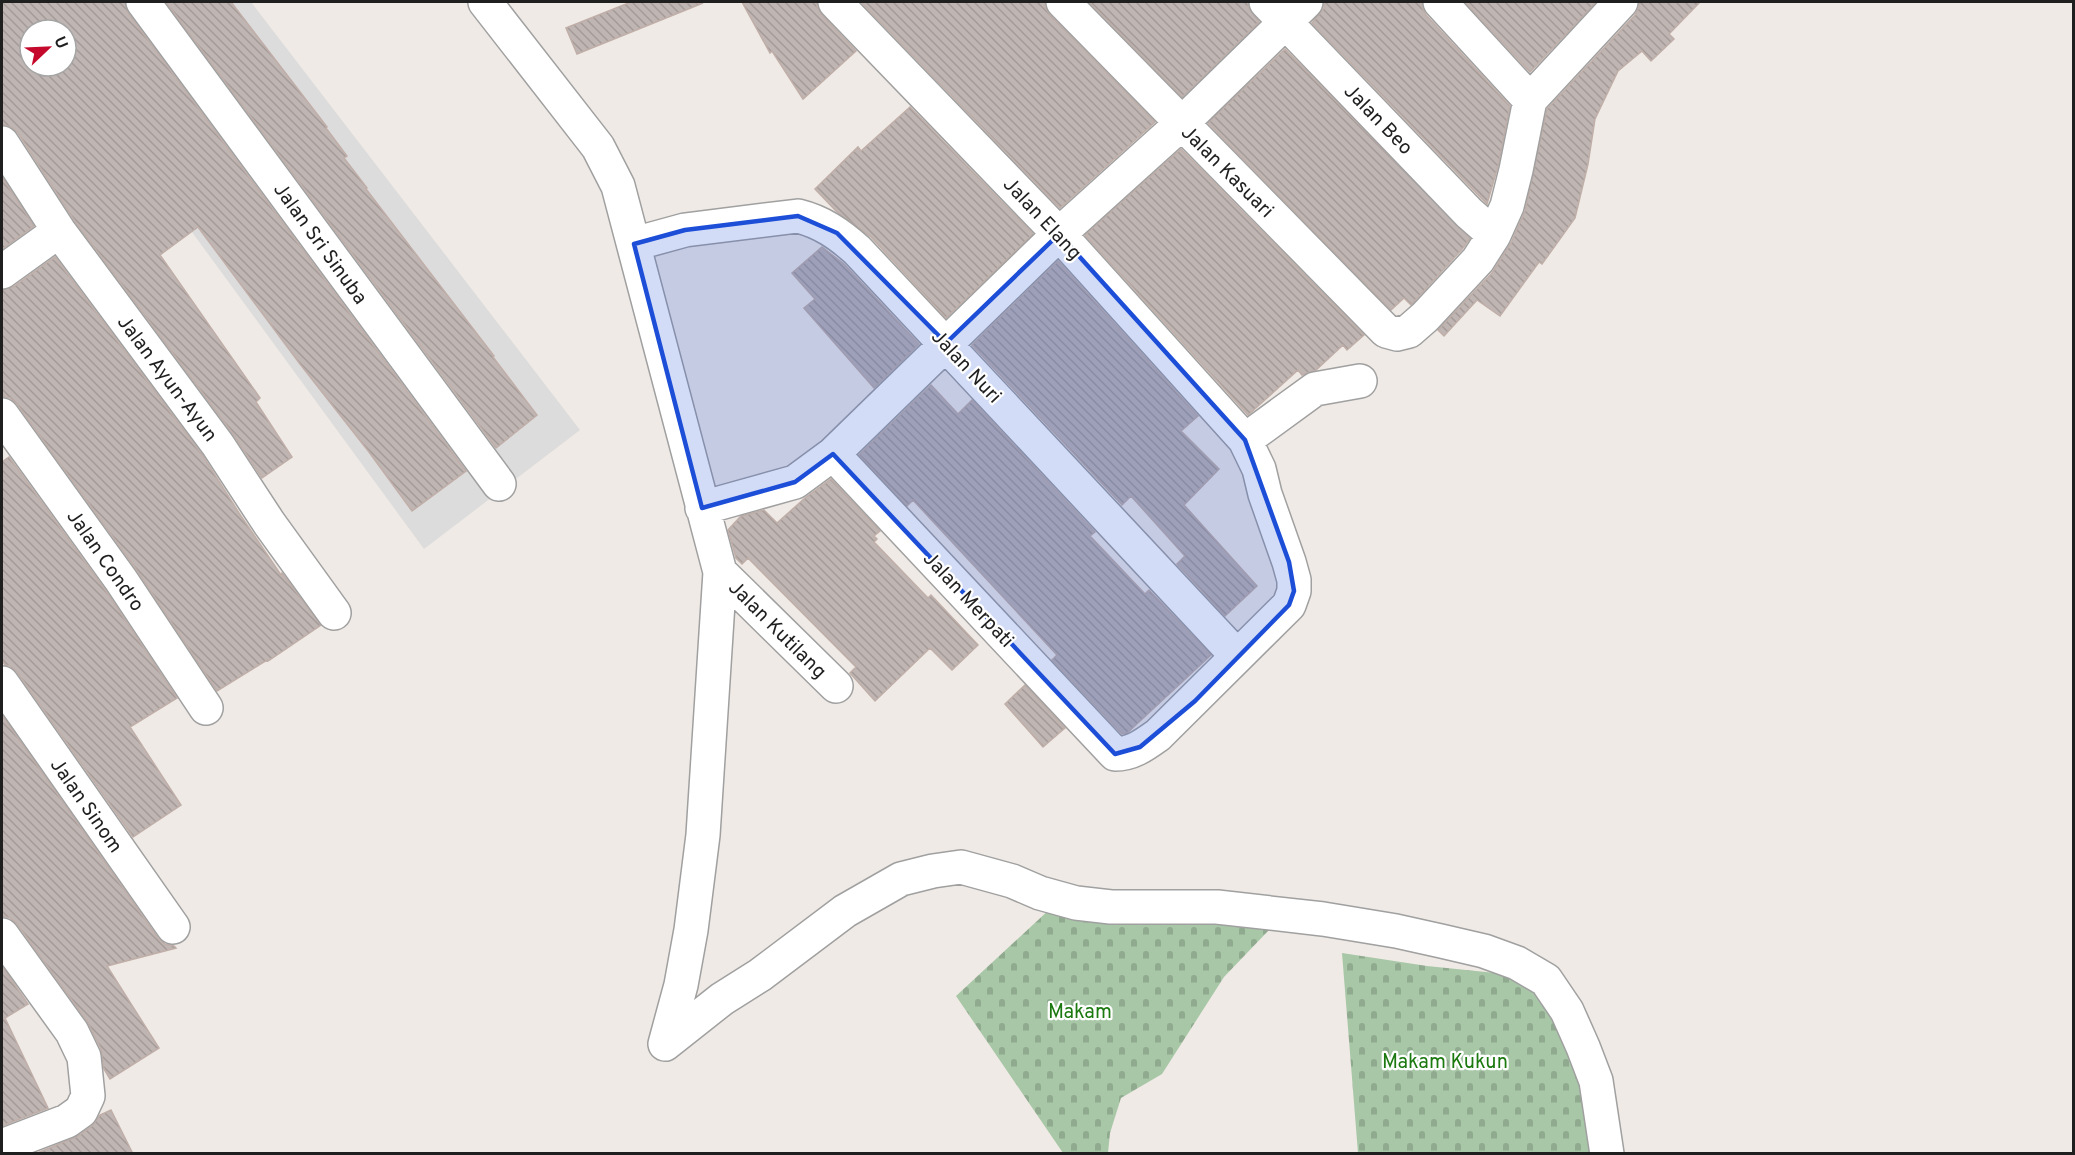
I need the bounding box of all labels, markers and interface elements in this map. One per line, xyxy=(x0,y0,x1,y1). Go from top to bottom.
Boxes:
north arrow xyxy=(18,18,78,78)
text: U xyxy=(49,34,71,52)
street label: Jalan Beo xyxy=(1337,79,1418,161)
street label: Jalan Kasuari xyxy=(1175,120,1279,224)
street label: Jalan Elang xyxy=(996,172,1087,266)
street label: Jalan Sri Sinuba xyxy=(266,178,372,310)
street label: Jalan Ayun-Ayun xyxy=(110,311,223,448)
street label: Jalan Nuri xyxy=(925,325,1006,410)
street label: Jalan Condro xyxy=(60,505,149,617)
street label: Jalan Merpati xyxy=(916,547,1019,654)
street label: Jalan Kutilang xyxy=(722,576,831,685)
street label: Jalan Sinom xyxy=(43,754,128,859)
park label: Makam xyxy=(1048,1000,1112,1026)
park label: Makam Kukun xyxy=(1382,1050,1508,1076)

